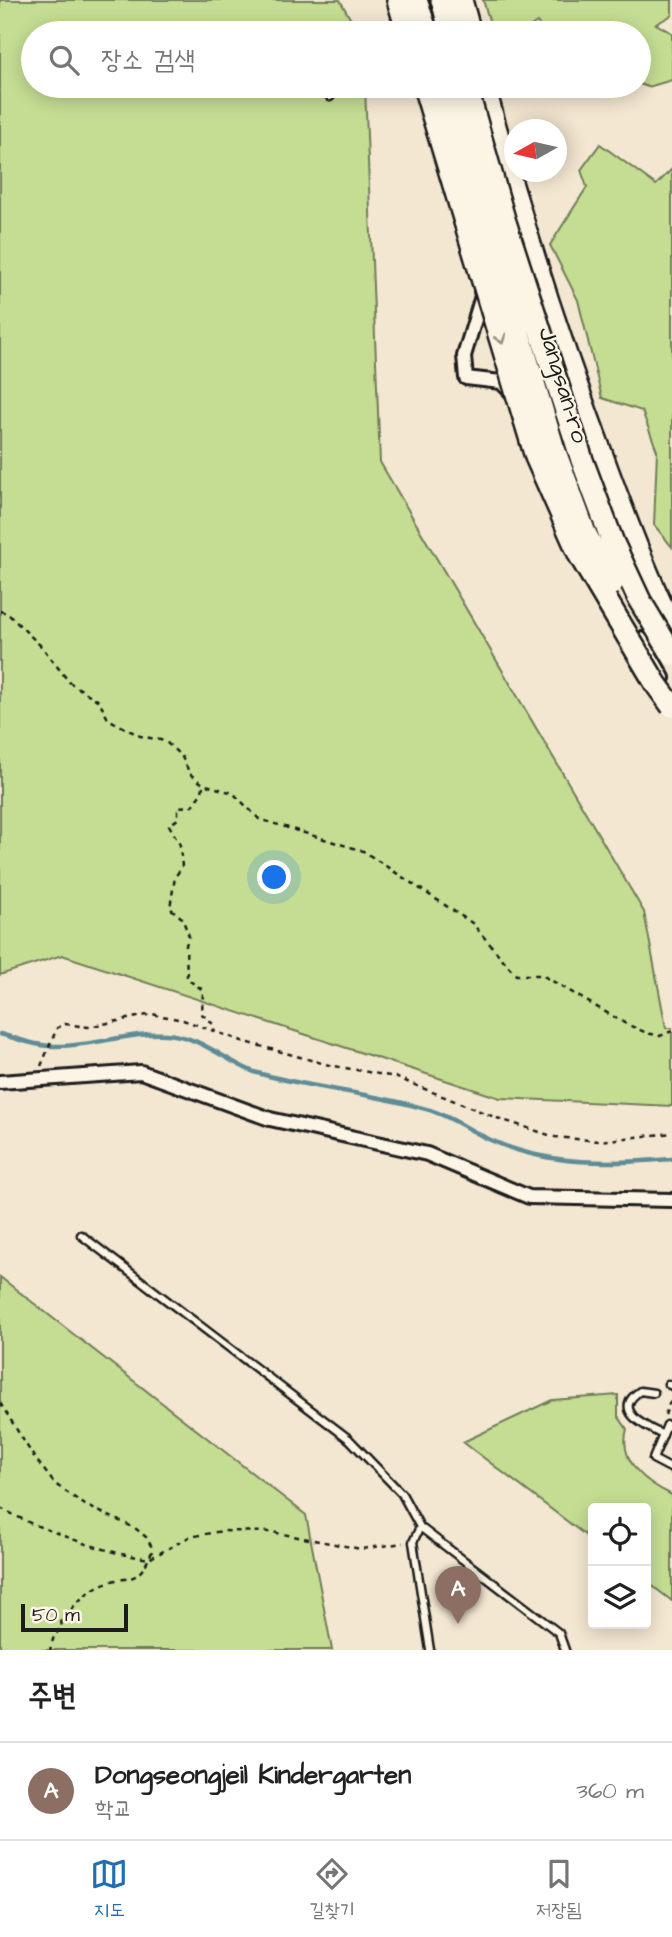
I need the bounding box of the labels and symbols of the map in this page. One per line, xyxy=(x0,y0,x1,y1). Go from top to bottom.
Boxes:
north arrow xyxy=(504,119,567,182)
street label: Jangsan-ro xyxy=(528,323,597,448)
one-way arrow xyxy=(493,332,508,344)
your location xyxy=(257,860,291,894)
pin: A xyxy=(435,1566,481,1624)
scale bar xyxy=(21,1601,128,1633)

